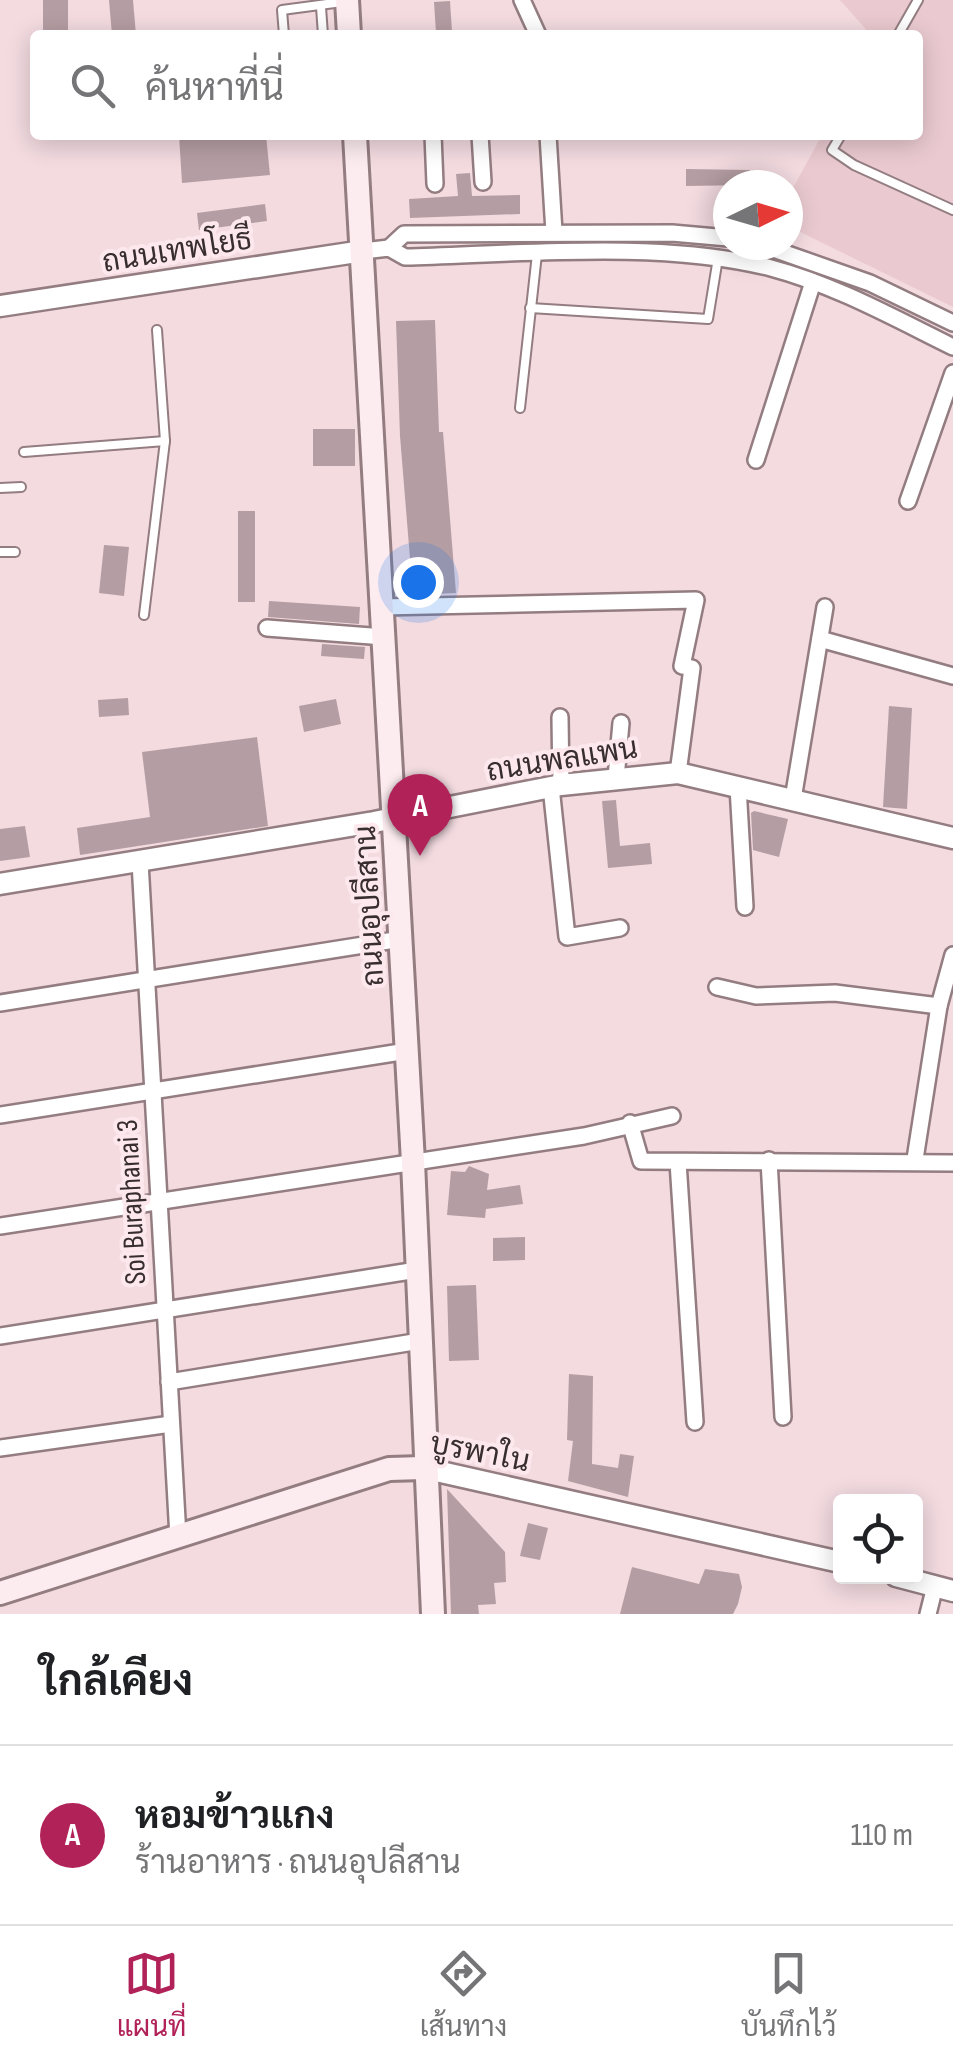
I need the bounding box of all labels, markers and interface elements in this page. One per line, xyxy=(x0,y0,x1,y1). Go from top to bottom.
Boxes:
search box xyxy=(30,30,923,140)
icon: search xyxy=(65,58,120,113)
text: ค้นหาที่นี่ xyxy=(145,66,284,111)
north arrow xyxy=(713,170,803,260)
street label: ถนนเทพโยธี xyxy=(99,218,255,281)
your location xyxy=(393,557,444,608)
street label: ถนนพลแพน xyxy=(484,730,640,790)
pin: A xyxy=(388,774,452,856)
street label: ถนนอุปลีสาน xyxy=(346,824,394,988)
street label: Soi Buraphanai 3 xyxy=(110,1118,154,1285)
street label: บูรพาใน xyxy=(427,1423,533,1481)
map controls xyxy=(833,1494,923,1584)
button: locate xyxy=(833,1494,923,1584)
text: ใกล้เคียง xyxy=(40,1657,193,1708)
text: หอมข้าวแกง xyxy=(135,1794,334,1839)
text: A xyxy=(65,1816,80,1855)
text: 110 m xyxy=(851,1816,913,1855)
text: ร้านอาหาร · ถนนอุปลีสาน xyxy=(135,1844,461,1883)
tab: แผนที่ xyxy=(117,1946,187,2044)
tab: เส้นทาง xyxy=(420,1946,507,2044)
tab: บันทึกไว้ xyxy=(741,1946,836,2044)

